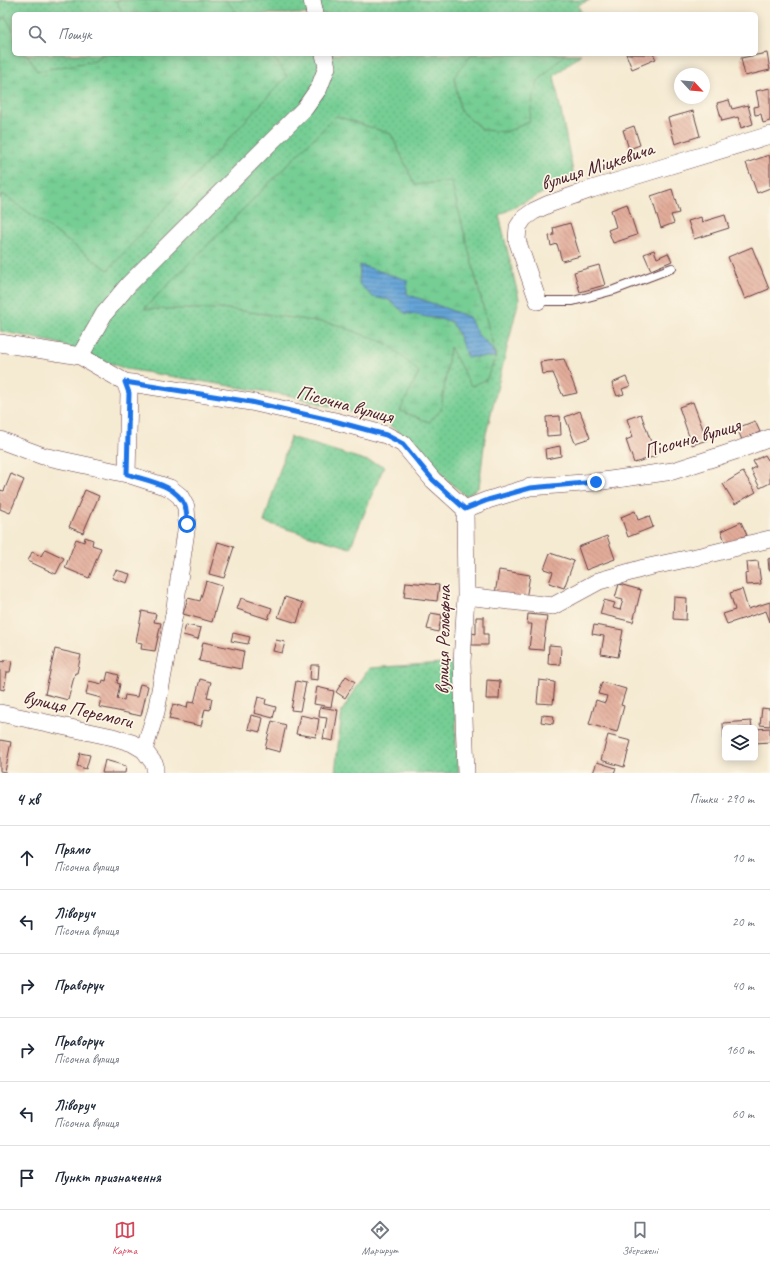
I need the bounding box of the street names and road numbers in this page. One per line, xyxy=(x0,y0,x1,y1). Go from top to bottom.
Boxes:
street label: вулиця Міцкевича xyxy=(537,135,658,196)
street label: Пісочна вулиця xyxy=(294,379,398,429)
street label: Пісочна вулиця xyxy=(641,412,745,464)
street label: вулиця Рельєфна xyxy=(430,584,456,695)
street label: вулиця Перемоги xyxy=(21,684,137,734)

